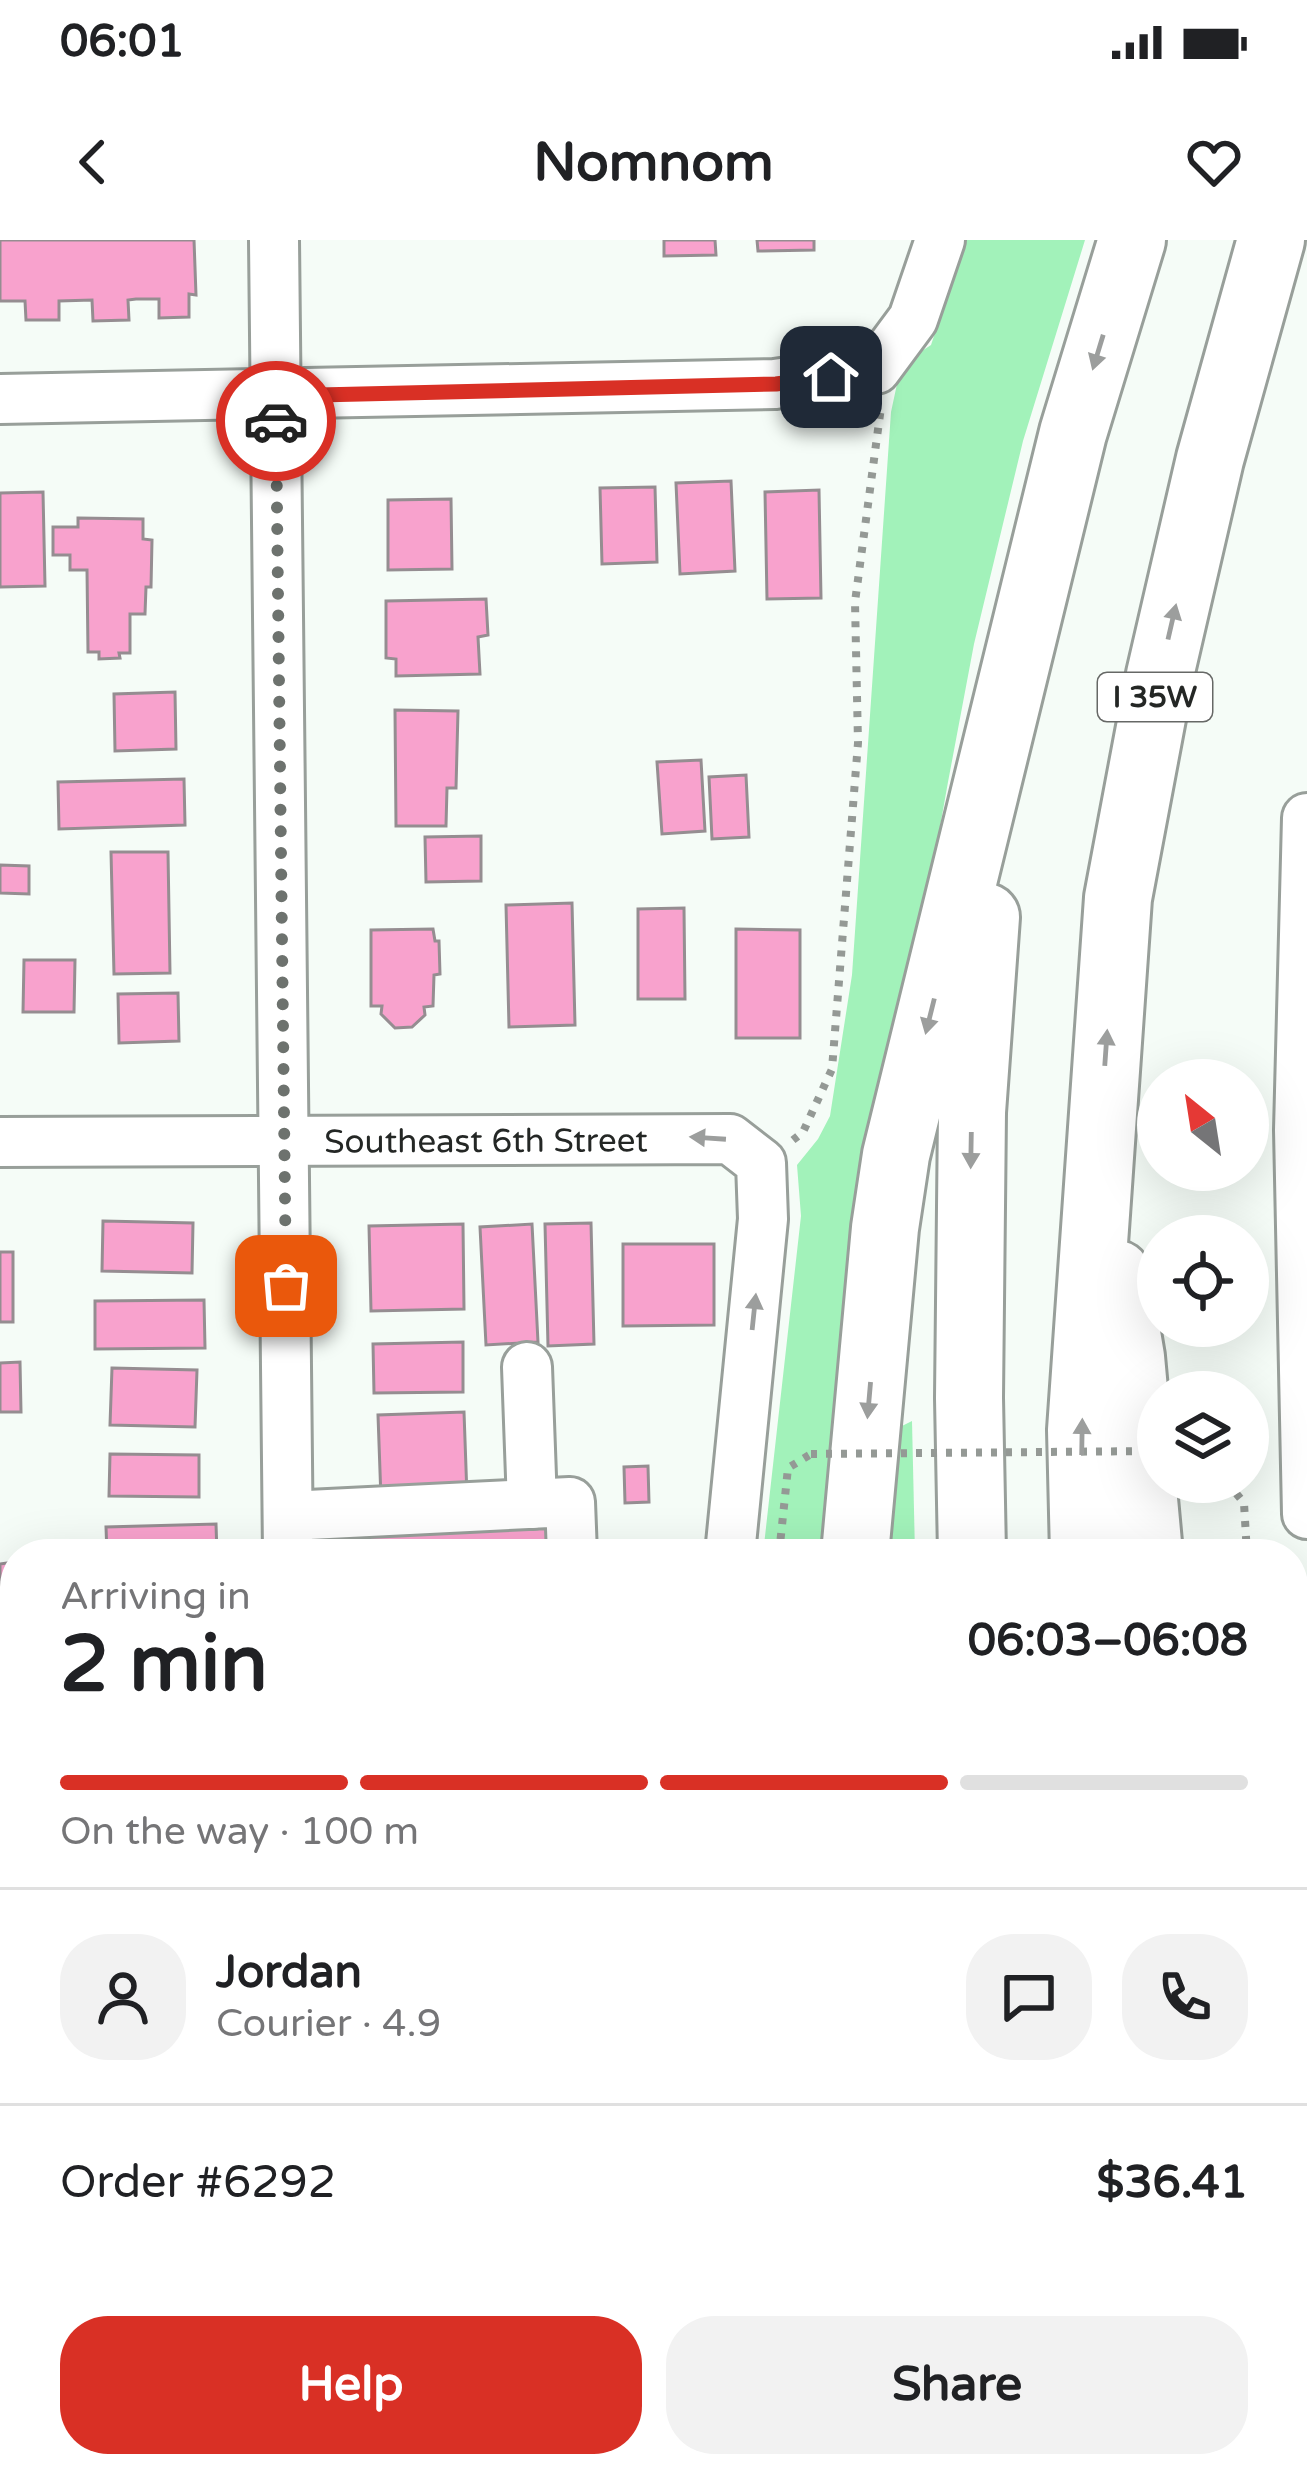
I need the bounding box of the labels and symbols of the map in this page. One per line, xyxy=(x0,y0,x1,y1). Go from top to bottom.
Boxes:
pin xyxy=(780,326,882,428)
one-way arrow xyxy=(1088,334,1106,371)
courier xyxy=(216,361,336,481)
one-way arrow xyxy=(1164,602,1183,640)
road number: I 35W xyxy=(1098,673,1212,721)
one-way arrow xyxy=(920,997,939,1034)
one-way arrow xyxy=(1097,1029,1116,1066)
north arrow xyxy=(1137,1059,1269,1191)
street label: Southeast 6th Street xyxy=(324,1121,648,1162)
one-way arrow xyxy=(689,1128,726,1147)
one-way arrow xyxy=(962,1132,981,1170)
pin xyxy=(235,1235,337,1337)
one-way arrow xyxy=(745,1293,764,1330)
one-way arrow xyxy=(860,1382,879,1419)
one-way arrow xyxy=(1072,1417,1092,1455)

